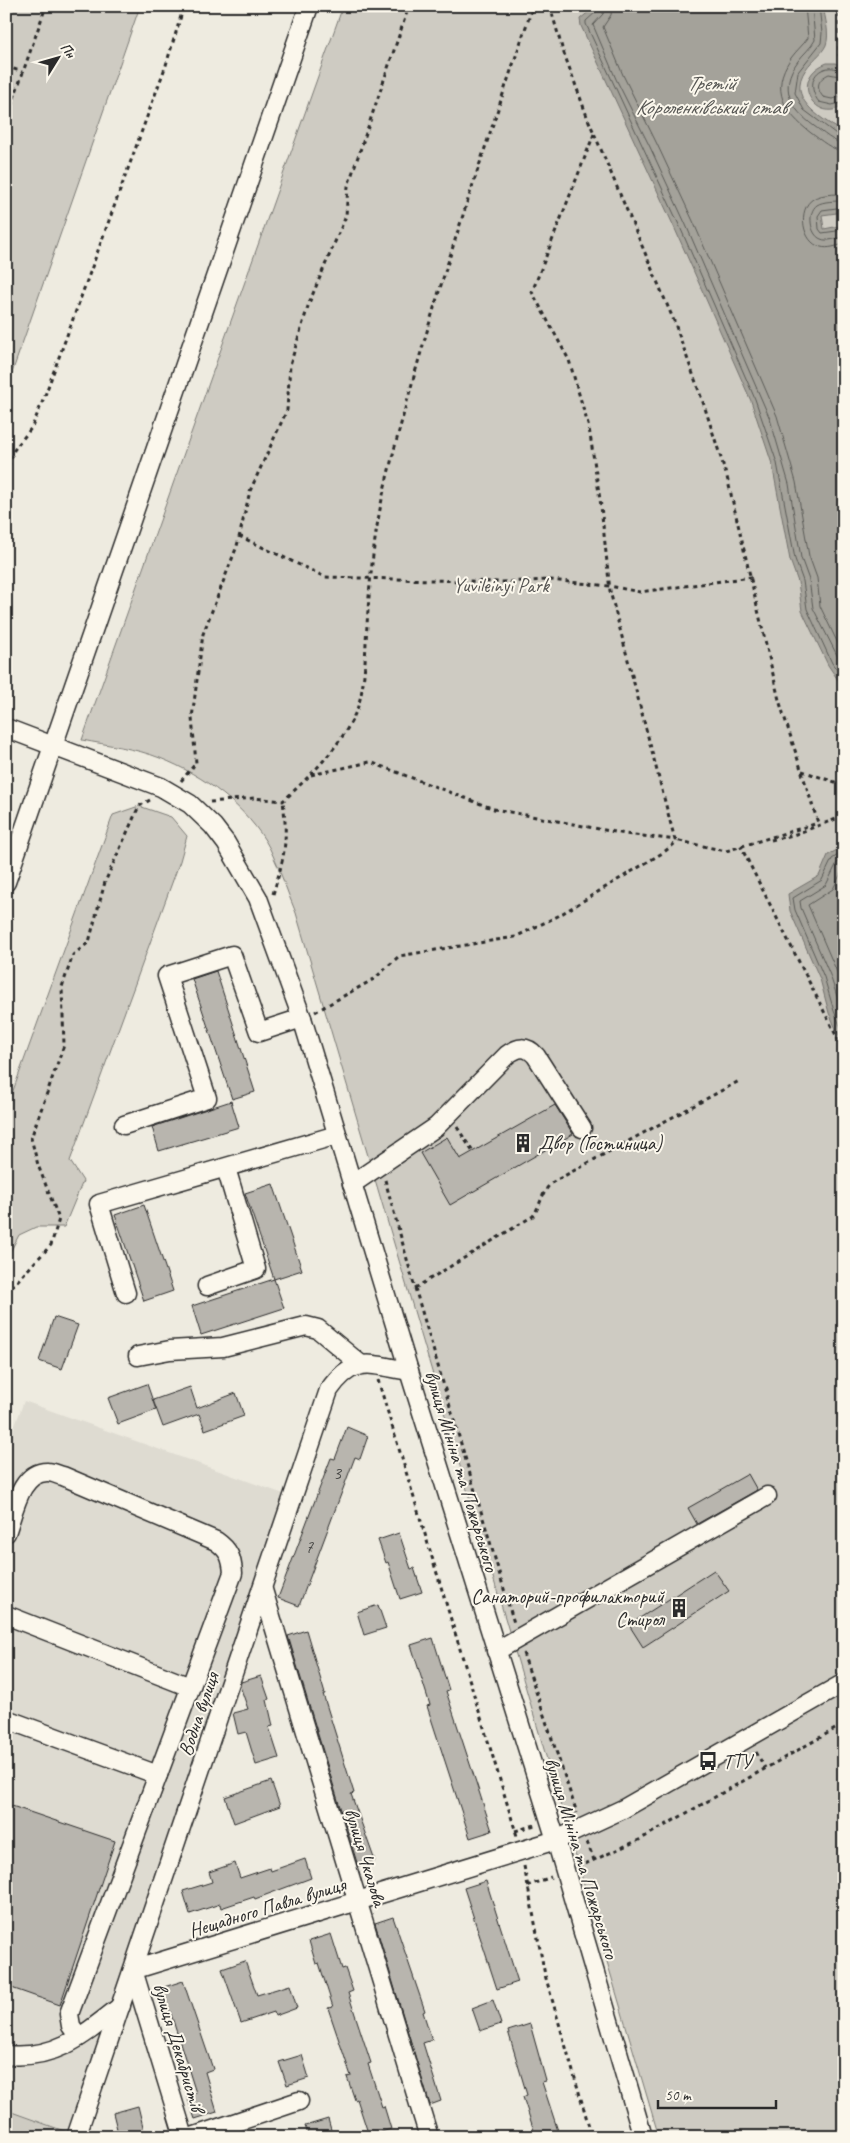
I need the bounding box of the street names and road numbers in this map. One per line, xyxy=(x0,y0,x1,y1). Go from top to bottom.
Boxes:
street label: вулиця Мініна та Пожарського xyxy=(419,1367,504,1576)
street label: Водна вулиця xyxy=(173,1668,225,1759)
street label: вулиця Мініна та Пожарського xyxy=(539,1754,624,1963)
street label: вулиця Чкалова xyxy=(339,1805,393,1911)
street label: Нещадного Павла вулиця xyxy=(186,1871,351,1943)
street label: вулиця Декабристів xyxy=(147,1980,211,2119)

